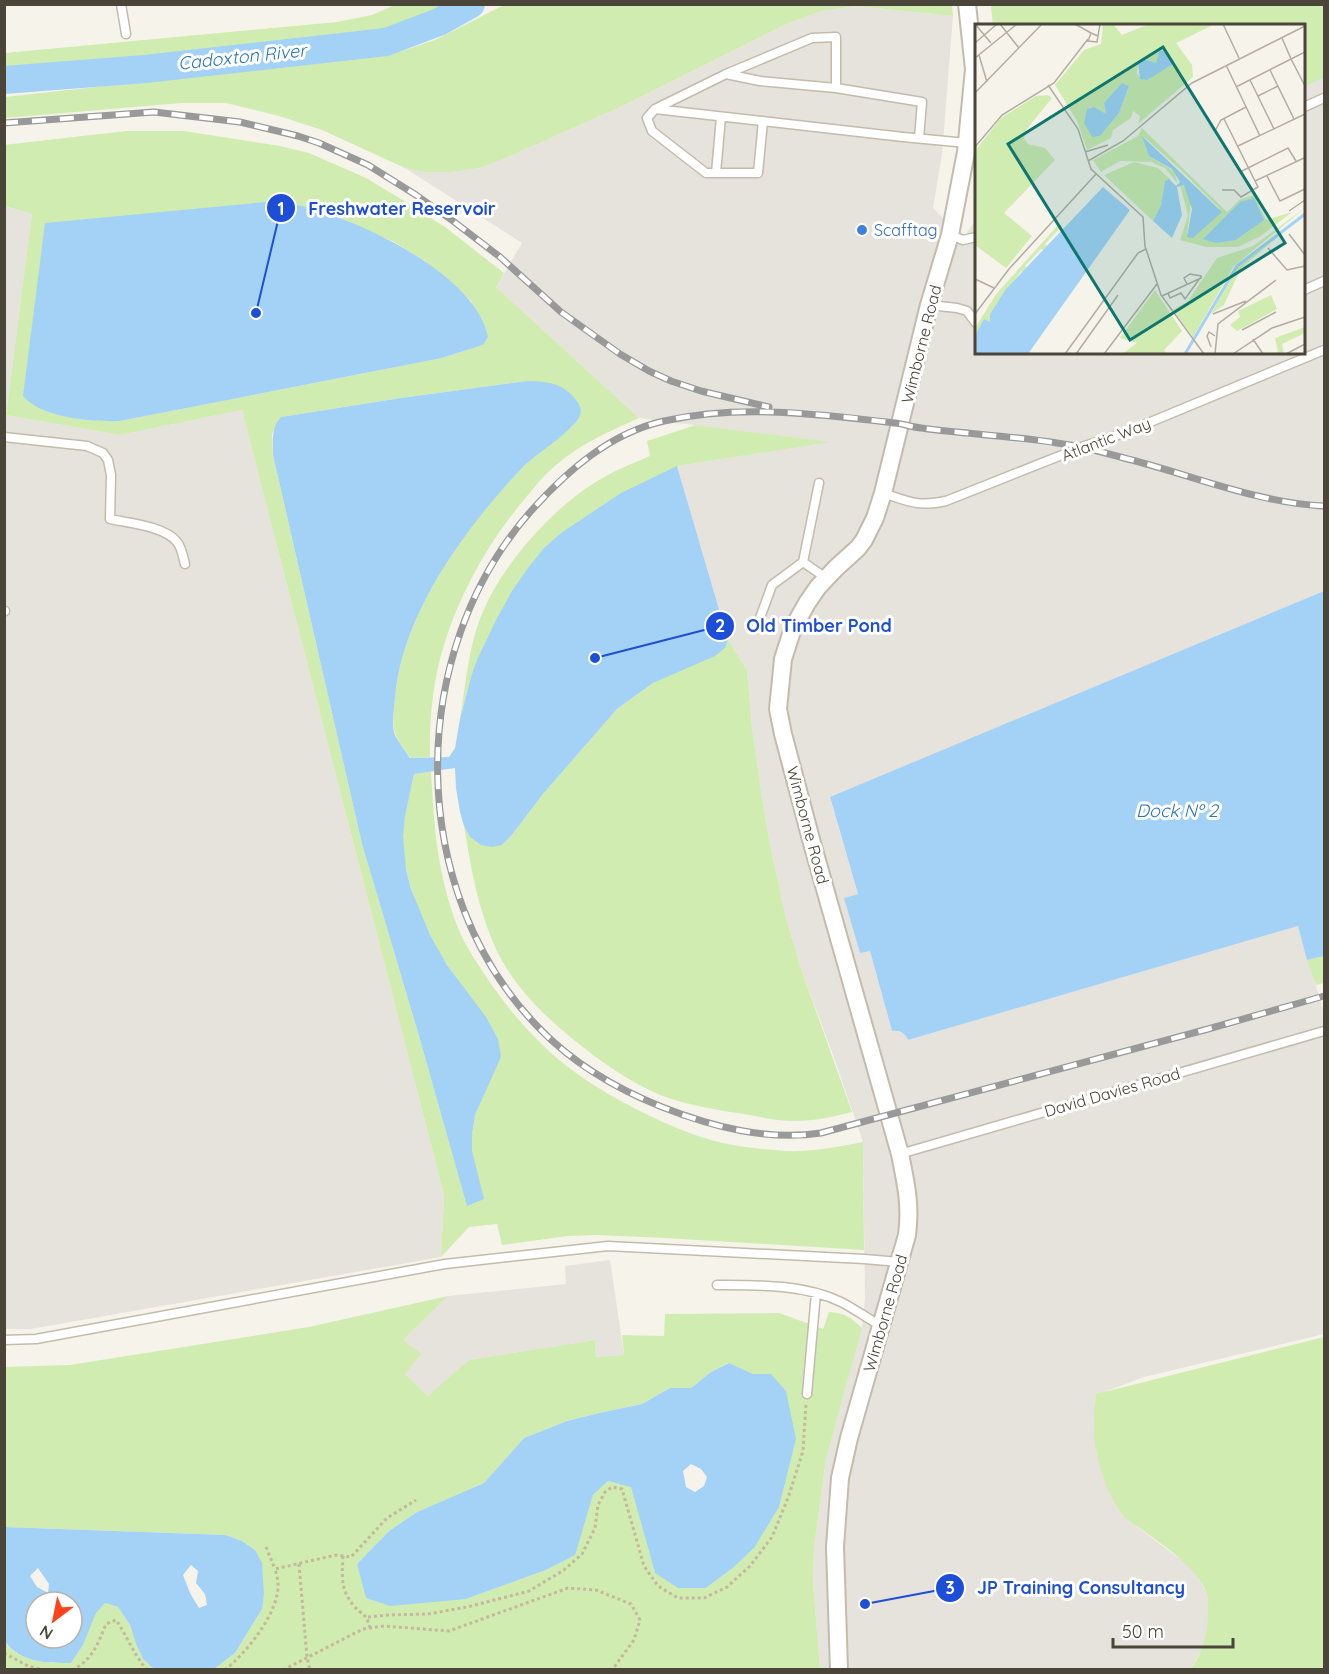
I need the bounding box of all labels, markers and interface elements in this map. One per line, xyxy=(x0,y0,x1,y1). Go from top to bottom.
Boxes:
inset map xyxy=(975,24,1305,354)
water label: Cadoxton River xyxy=(177,38,309,75)
callout: Freshwater Reservoir xyxy=(266,190,507,226)
text: 1 xyxy=(277,197,285,220)
text: Freshwater Reservoir xyxy=(308,197,496,220)
place label: Scafftag xyxy=(874,220,938,240)
marker: Scafftag xyxy=(855,223,869,237)
street label: Wimborne Road xyxy=(897,283,945,405)
street label: Atlantic Way xyxy=(1059,413,1153,465)
callout: Old Timber Pond xyxy=(705,608,904,644)
text: 2 xyxy=(715,614,725,637)
text: Old Timber Pond xyxy=(746,614,892,637)
street label: Wimborne Road xyxy=(783,764,833,886)
water label: Dock Nº 2 xyxy=(1136,799,1220,822)
street label: David Davies Road xyxy=(1042,1063,1182,1121)
street label: Wimborne Road xyxy=(859,1252,911,1374)
callout: JP Training Consultancy xyxy=(935,1570,1197,1606)
text: 3 xyxy=(945,1576,955,1599)
text: JP Training Consultancy xyxy=(977,1576,1185,1599)
north arrow xyxy=(24,1590,84,1650)
scale bar xyxy=(1113,1611,1233,1649)
text: 50 m xyxy=(1122,1620,1164,1643)
text: N xyxy=(36,1621,56,1644)

